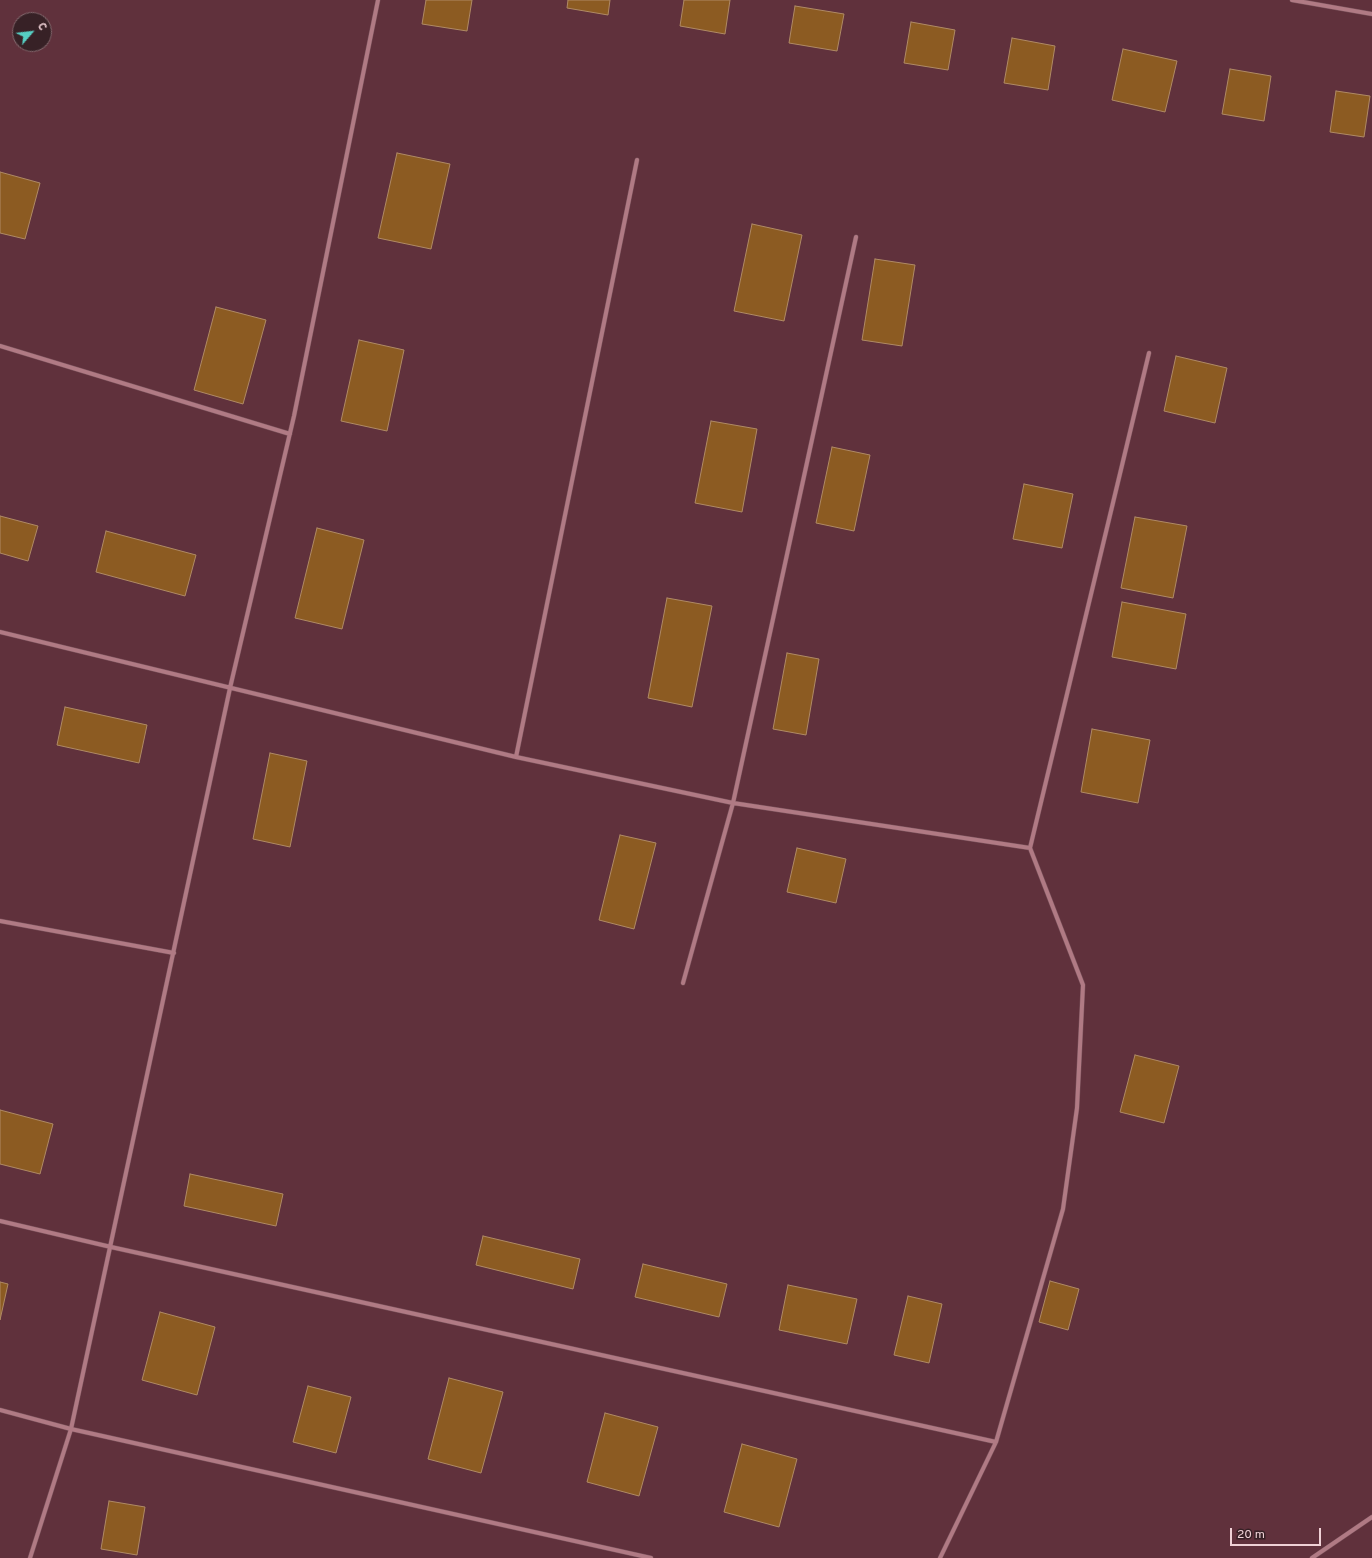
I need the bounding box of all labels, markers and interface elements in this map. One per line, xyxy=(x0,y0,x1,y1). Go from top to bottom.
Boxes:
north arrow xyxy=(12,12,52,52)
text: С xyxy=(34,20,50,33)
scale bar xyxy=(1232,1520,1323,1546)
text: 20 m xyxy=(1237,1527,1265,1543)

